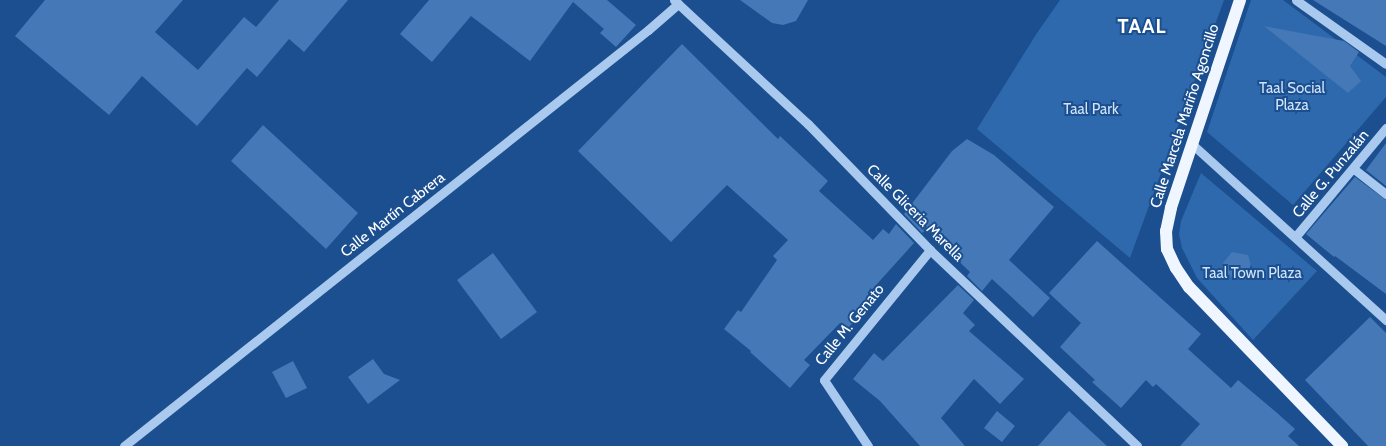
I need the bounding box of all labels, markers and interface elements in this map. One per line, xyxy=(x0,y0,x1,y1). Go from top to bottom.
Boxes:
district label: TAAL xyxy=(1117,14,1167,38)
street label: Calle Marcela Mariño Agoncillo xyxy=(1147,22,1223,210)
park label: Taal Social Plaza xyxy=(1259,79,1325,114)
park label: Taal Park xyxy=(1063,101,1119,119)
street label: Calle G. Punzalán xyxy=(1289,126,1373,222)
street label: Calle Gliceria Marella xyxy=(863,161,967,265)
street label: Calle Martín Cabrera xyxy=(337,169,449,261)
park label: Taal Town Plaza xyxy=(1202,265,1302,283)
street label: Calle M. Genato xyxy=(812,281,888,369)

